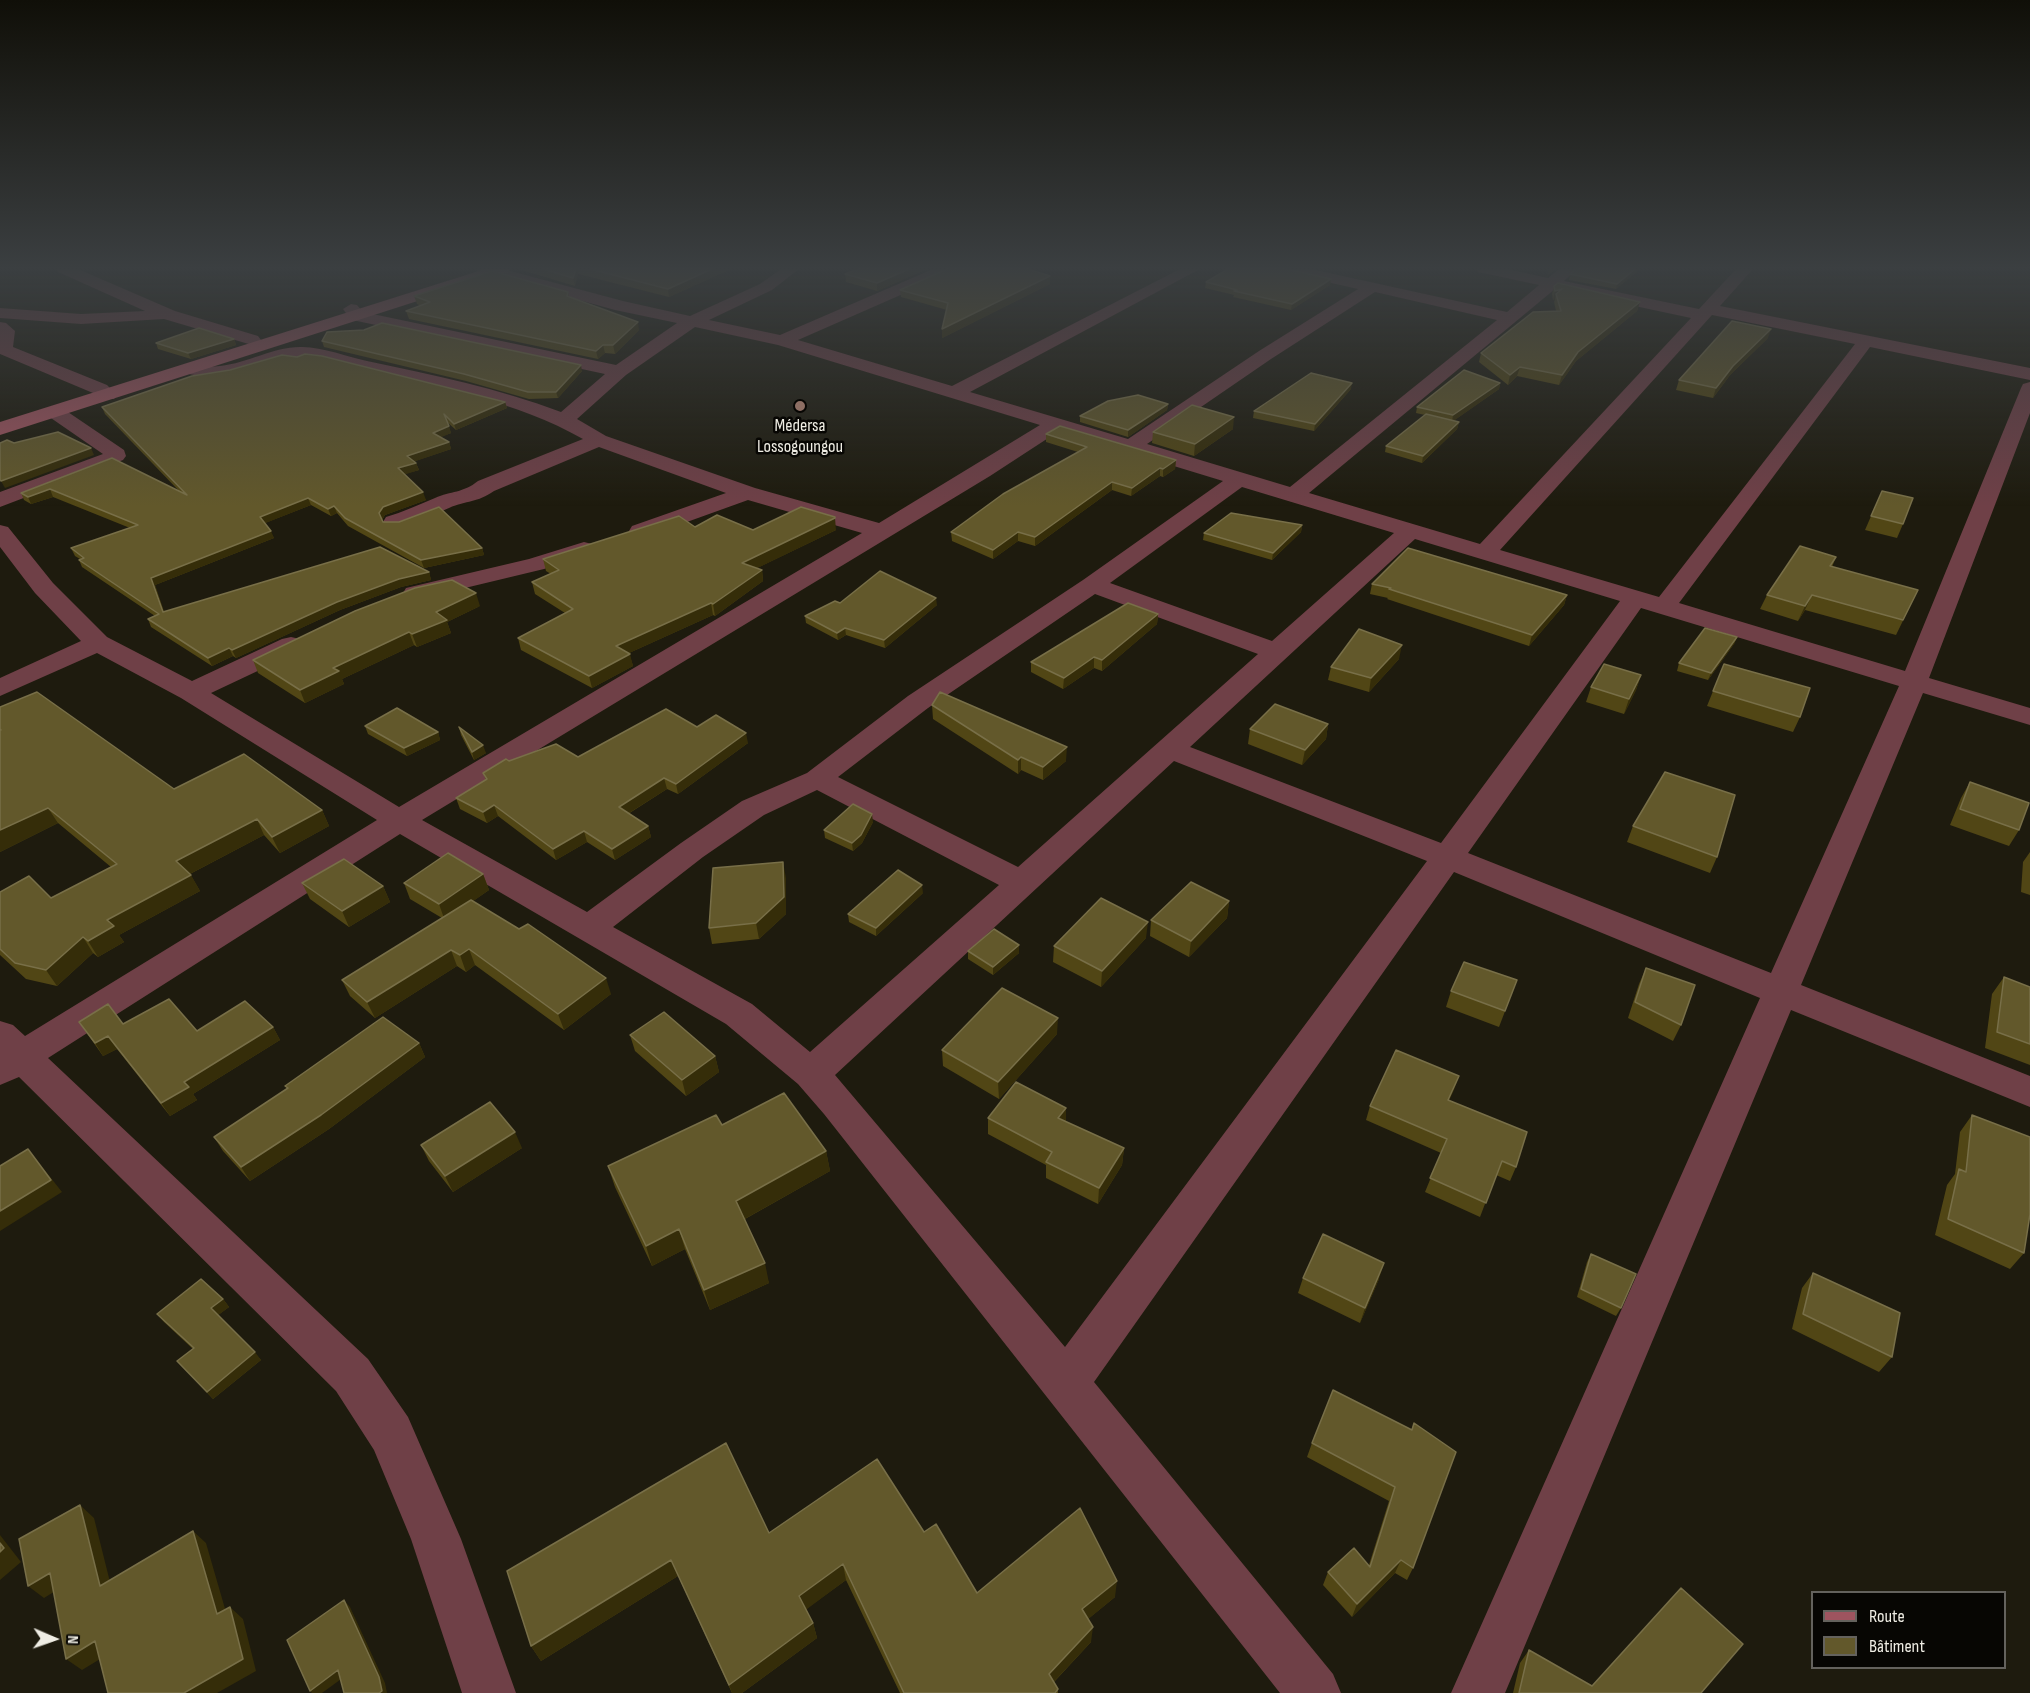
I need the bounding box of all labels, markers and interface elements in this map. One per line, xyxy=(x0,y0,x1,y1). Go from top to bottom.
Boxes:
marker: Médersa Lossogoungou xyxy=(793,399,807,413)
place label: Médersa Lossogoungou xyxy=(757,415,843,458)
legend xyxy=(1811,1591,2006,1669)
text: Route xyxy=(1869,1606,1905,1627)
north arrow xyxy=(24,1609,84,1669)
text: N xyxy=(63,1635,82,1644)
text: Bâtiment xyxy=(1869,1636,1925,1657)

